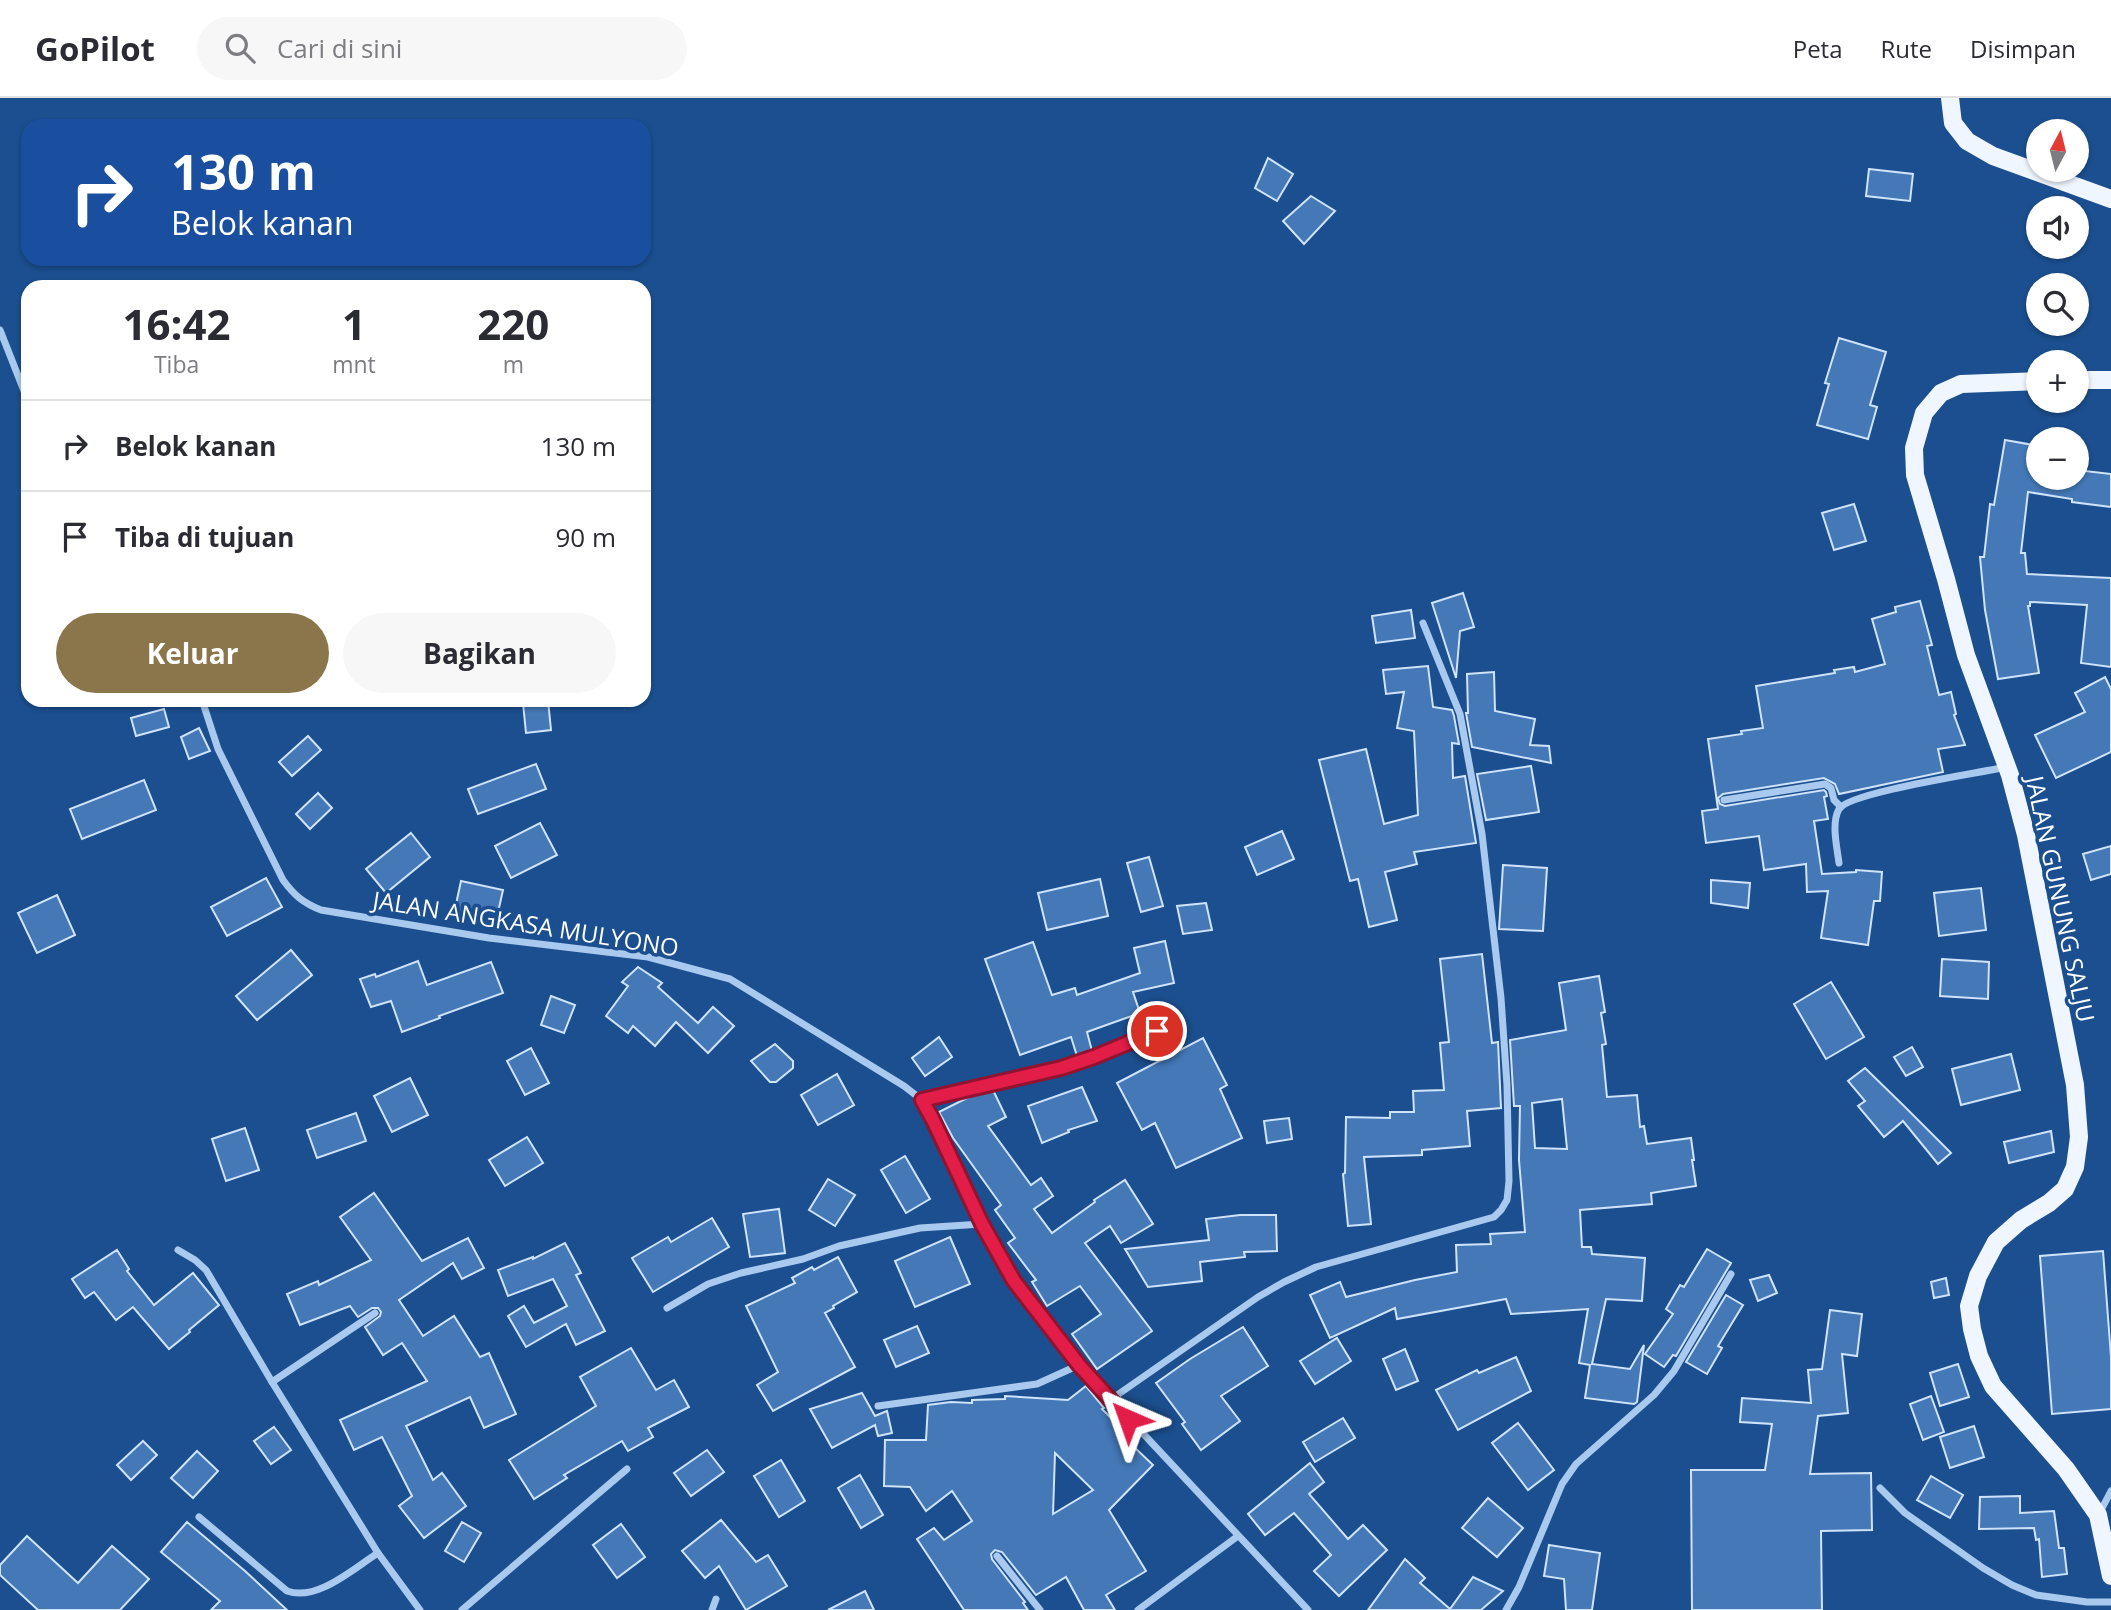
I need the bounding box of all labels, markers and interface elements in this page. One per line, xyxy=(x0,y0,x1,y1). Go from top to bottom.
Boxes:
search box xyxy=(197,17,687,80)
text: GoPilot xyxy=(35,26,155,71)
icon: search xyxy=(221,29,259,67)
text: Cari di sini xyxy=(277,30,402,66)
text: Peta xyxy=(1793,32,1843,65)
text: Rute xyxy=(1881,32,1932,65)
text: Disimpan xyxy=(1970,32,2076,65)
north arrow xyxy=(2026,119,2090,182)
map controls xyxy=(2026,119,2089,490)
text: 130 m xyxy=(171,138,316,204)
icon: right xyxy=(56,147,147,238)
button: sound xyxy=(2026,196,2089,259)
text: Belok kanan xyxy=(171,201,354,244)
button: search xyxy=(2026,273,2089,336)
text: 16:42 xyxy=(123,295,231,352)
text: 1 xyxy=(342,295,366,352)
text: 220 xyxy=(477,295,549,352)
text: Tiba xyxy=(154,348,199,380)
text: mnt xyxy=(332,348,376,380)
text: m xyxy=(503,348,524,380)
button: + xyxy=(2026,350,2089,413)
icon: right xyxy=(56,427,94,465)
button: − xyxy=(2026,427,2089,490)
text: Belok kanan xyxy=(115,428,276,464)
text: 130 m xyxy=(541,428,616,464)
icon: arrive xyxy=(56,518,94,556)
text: Tiba di tujuan xyxy=(115,519,294,555)
text: 90 m xyxy=(555,519,616,555)
button: Keluar xyxy=(56,613,329,693)
button: Bagikan xyxy=(343,613,616,693)
street label: JALAN GUNUNG SALJU xyxy=(2018,771,2103,1025)
street label: JALAN ANGKASA MULYONO xyxy=(369,882,681,963)
pin xyxy=(1127,1001,1187,1061)
icon: arrive xyxy=(1138,1012,1176,1050)
position arrow xyxy=(1091,1382,1165,1456)

